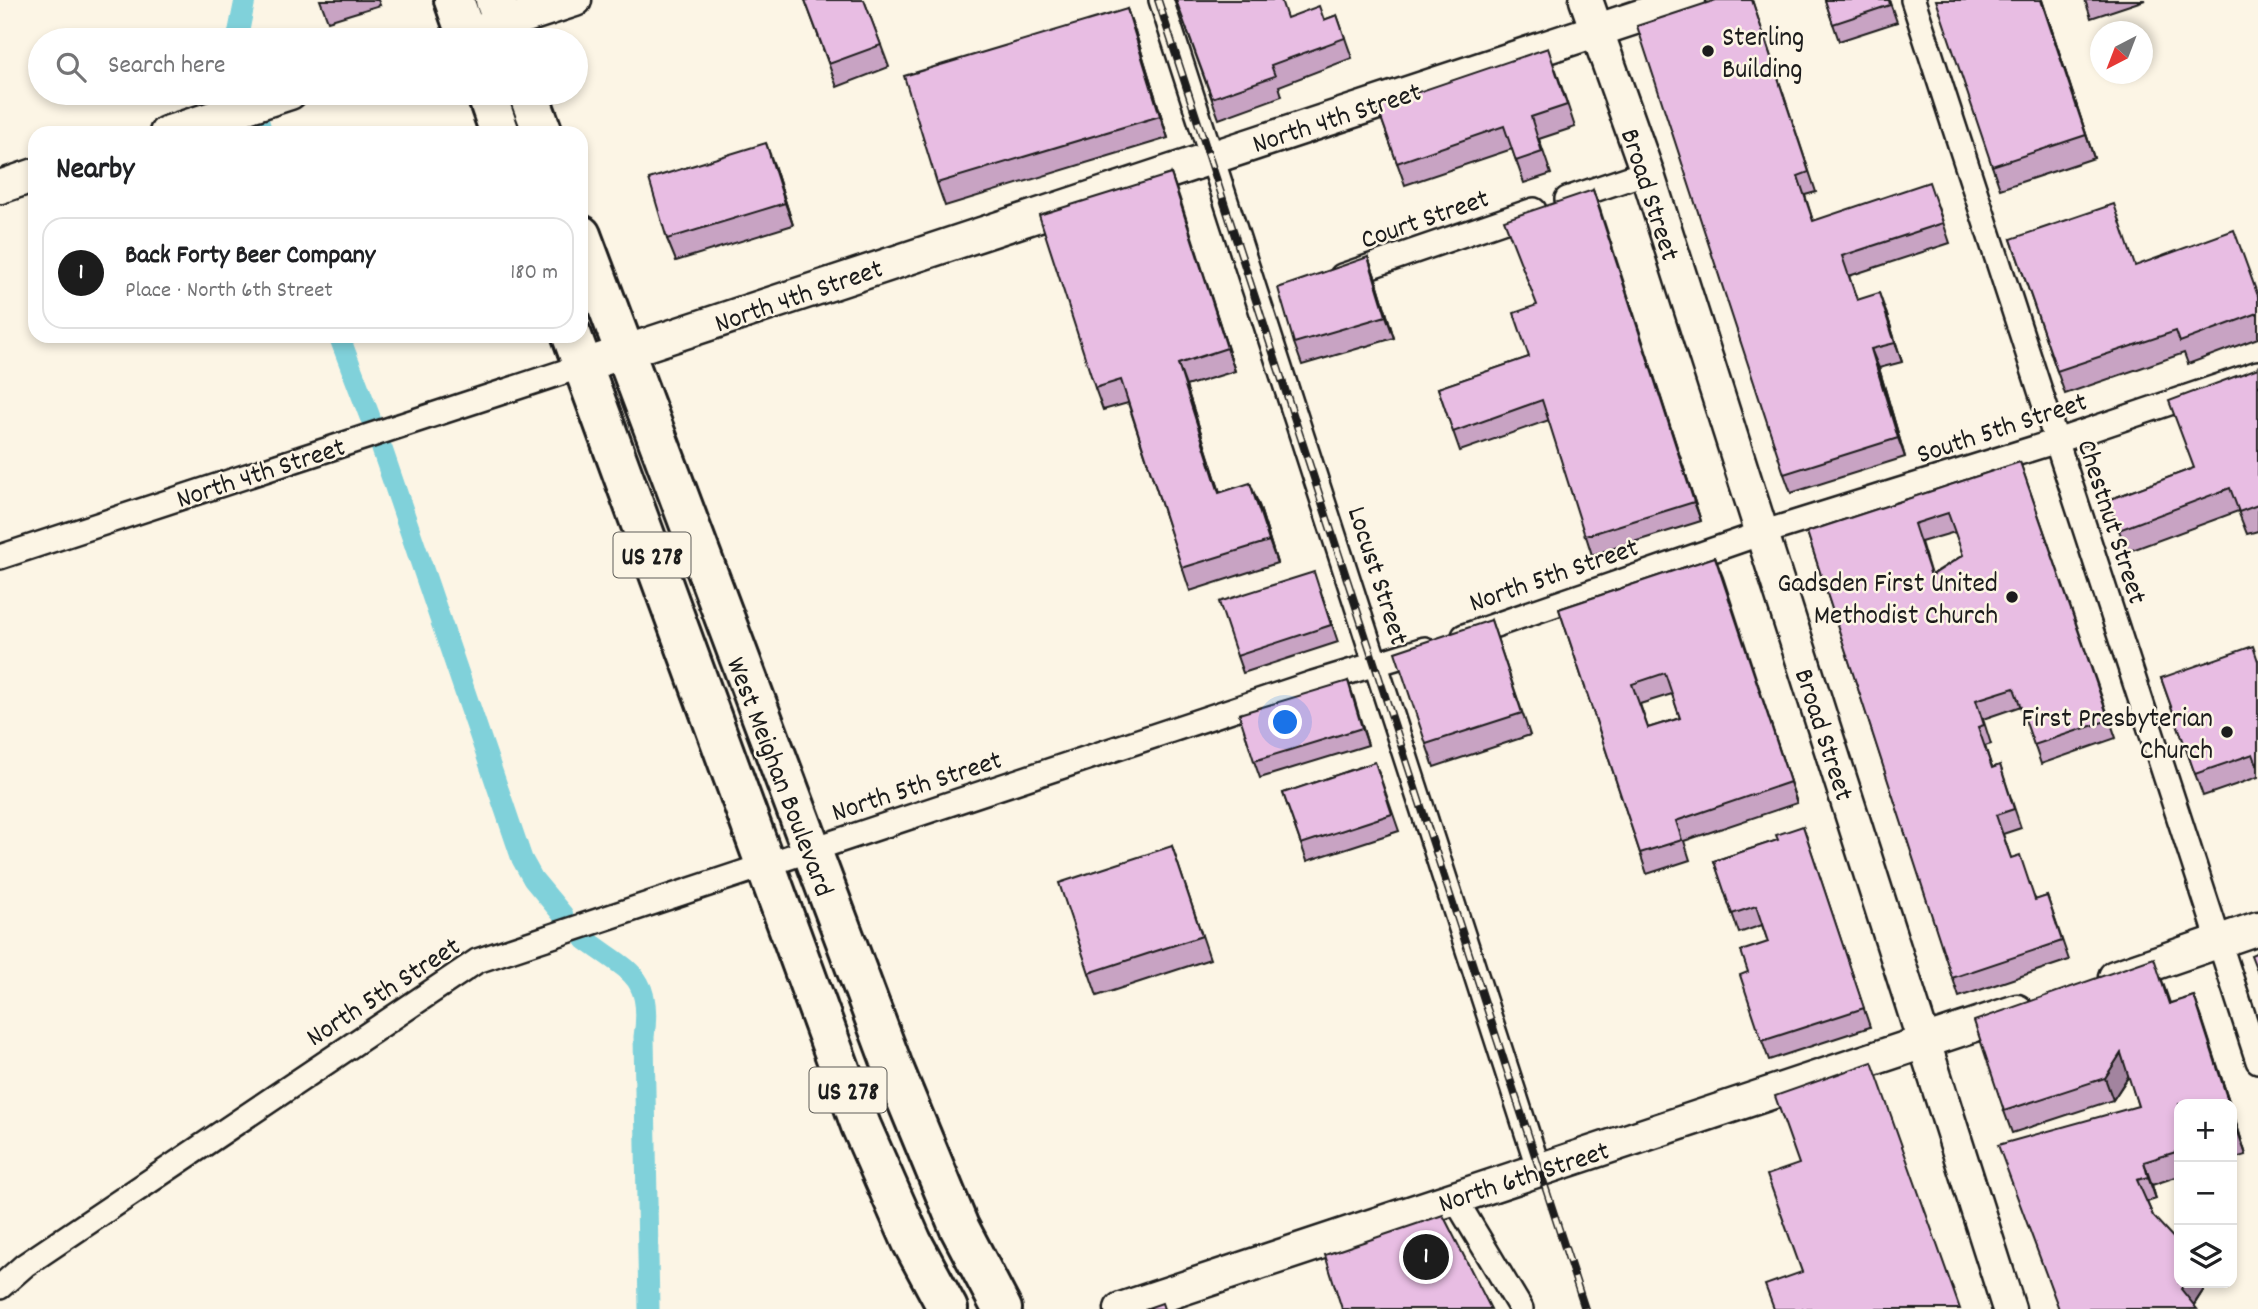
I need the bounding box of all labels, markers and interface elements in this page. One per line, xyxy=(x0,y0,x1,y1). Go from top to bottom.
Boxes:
place label: Sterling Building xyxy=(1722,20,1804,92)
north arrow xyxy=(2090,21,2153,84)
search box xyxy=(28,28,588,105)
marker: Sterling Building xyxy=(1700,43,1716,59)
icon: search xyxy=(52,48,90,86)
text: Search here xyxy=(108,48,226,85)
street label: North 4th Street xyxy=(1248,75,1427,167)
street label: Broad Street xyxy=(1607,124,1687,267)
text: Nearby xyxy=(56,150,134,193)
street label: Court Street xyxy=(1356,181,1495,262)
text: Back Forty Beer Company xyxy=(125,238,375,275)
street label: North 4th Street xyxy=(710,251,889,346)
text: 1 xyxy=(78,257,84,290)
text: 180 m xyxy=(510,257,558,290)
text: Place · North 6th Street xyxy=(125,275,333,308)
street label: South 5th Street xyxy=(1912,384,2093,477)
street label: North 4th Street xyxy=(172,430,351,522)
street label: Chestnut Street xyxy=(2064,435,2155,610)
street label: Locust Street xyxy=(1334,502,1416,651)
street label: North 5th Street xyxy=(1465,530,1645,625)
road number: US 278 xyxy=(614,533,690,578)
place label: Gadsden First United Methodist Church xyxy=(1777,566,1998,638)
marker: Gadsden First United Methodist Church xyxy=(2004,589,2020,605)
street label: West Meighan Boulevard xyxy=(713,652,841,903)
street label: Broad Street xyxy=(1781,664,1861,807)
place label: First Presbyterian Church xyxy=(2022,701,2213,773)
your location xyxy=(1268,705,1302,739)
marker: First Presbyterian Church xyxy=(2219,724,2235,740)
street label: North 5th Street xyxy=(827,742,1008,835)
street label: North 5th Street xyxy=(300,929,470,1059)
road number: US 278 xyxy=(810,1068,886,1112)
map controls xyxy=(2174,1099,2237,1288)
button: + xyxy=(2174,1099,2237,1162)
street label: North 6th Street xyxy=(1434,1133,1615,1226)
button: − xyxy=(2174,1162,2237,1225)
button: layers xyxy=(2174,1225,2237,1288)
pin: 1 xyxy=(1403,1231,1449,1283)

